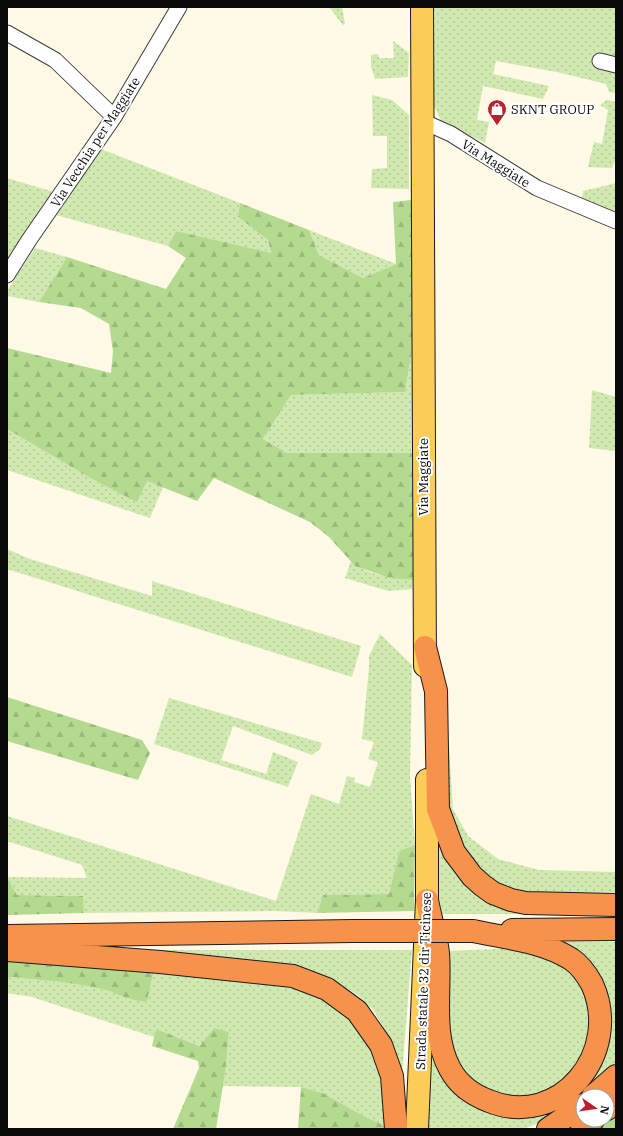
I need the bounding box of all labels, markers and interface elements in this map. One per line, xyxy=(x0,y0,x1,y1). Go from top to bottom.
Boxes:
street label: Via Vecchia per Maggiate xyxy=(47,74,144,211)
shop icon: SKNT GROUP xyxy=(486,98,508,126)
place label: SKNT GROUP xyxy=(511,101,594,118)
street label: Via Maggiate xyxy=(458,136,533,191)
street label: Via Maggiate xyxy=(415,438,432,516)
street label: Strada statale 32 dir Ticinese xyxy=(412,892,435,1070)
north arrow xyxy=(575,1088,615,1128)
text: N xyxy=(597,1104,613,1116)

